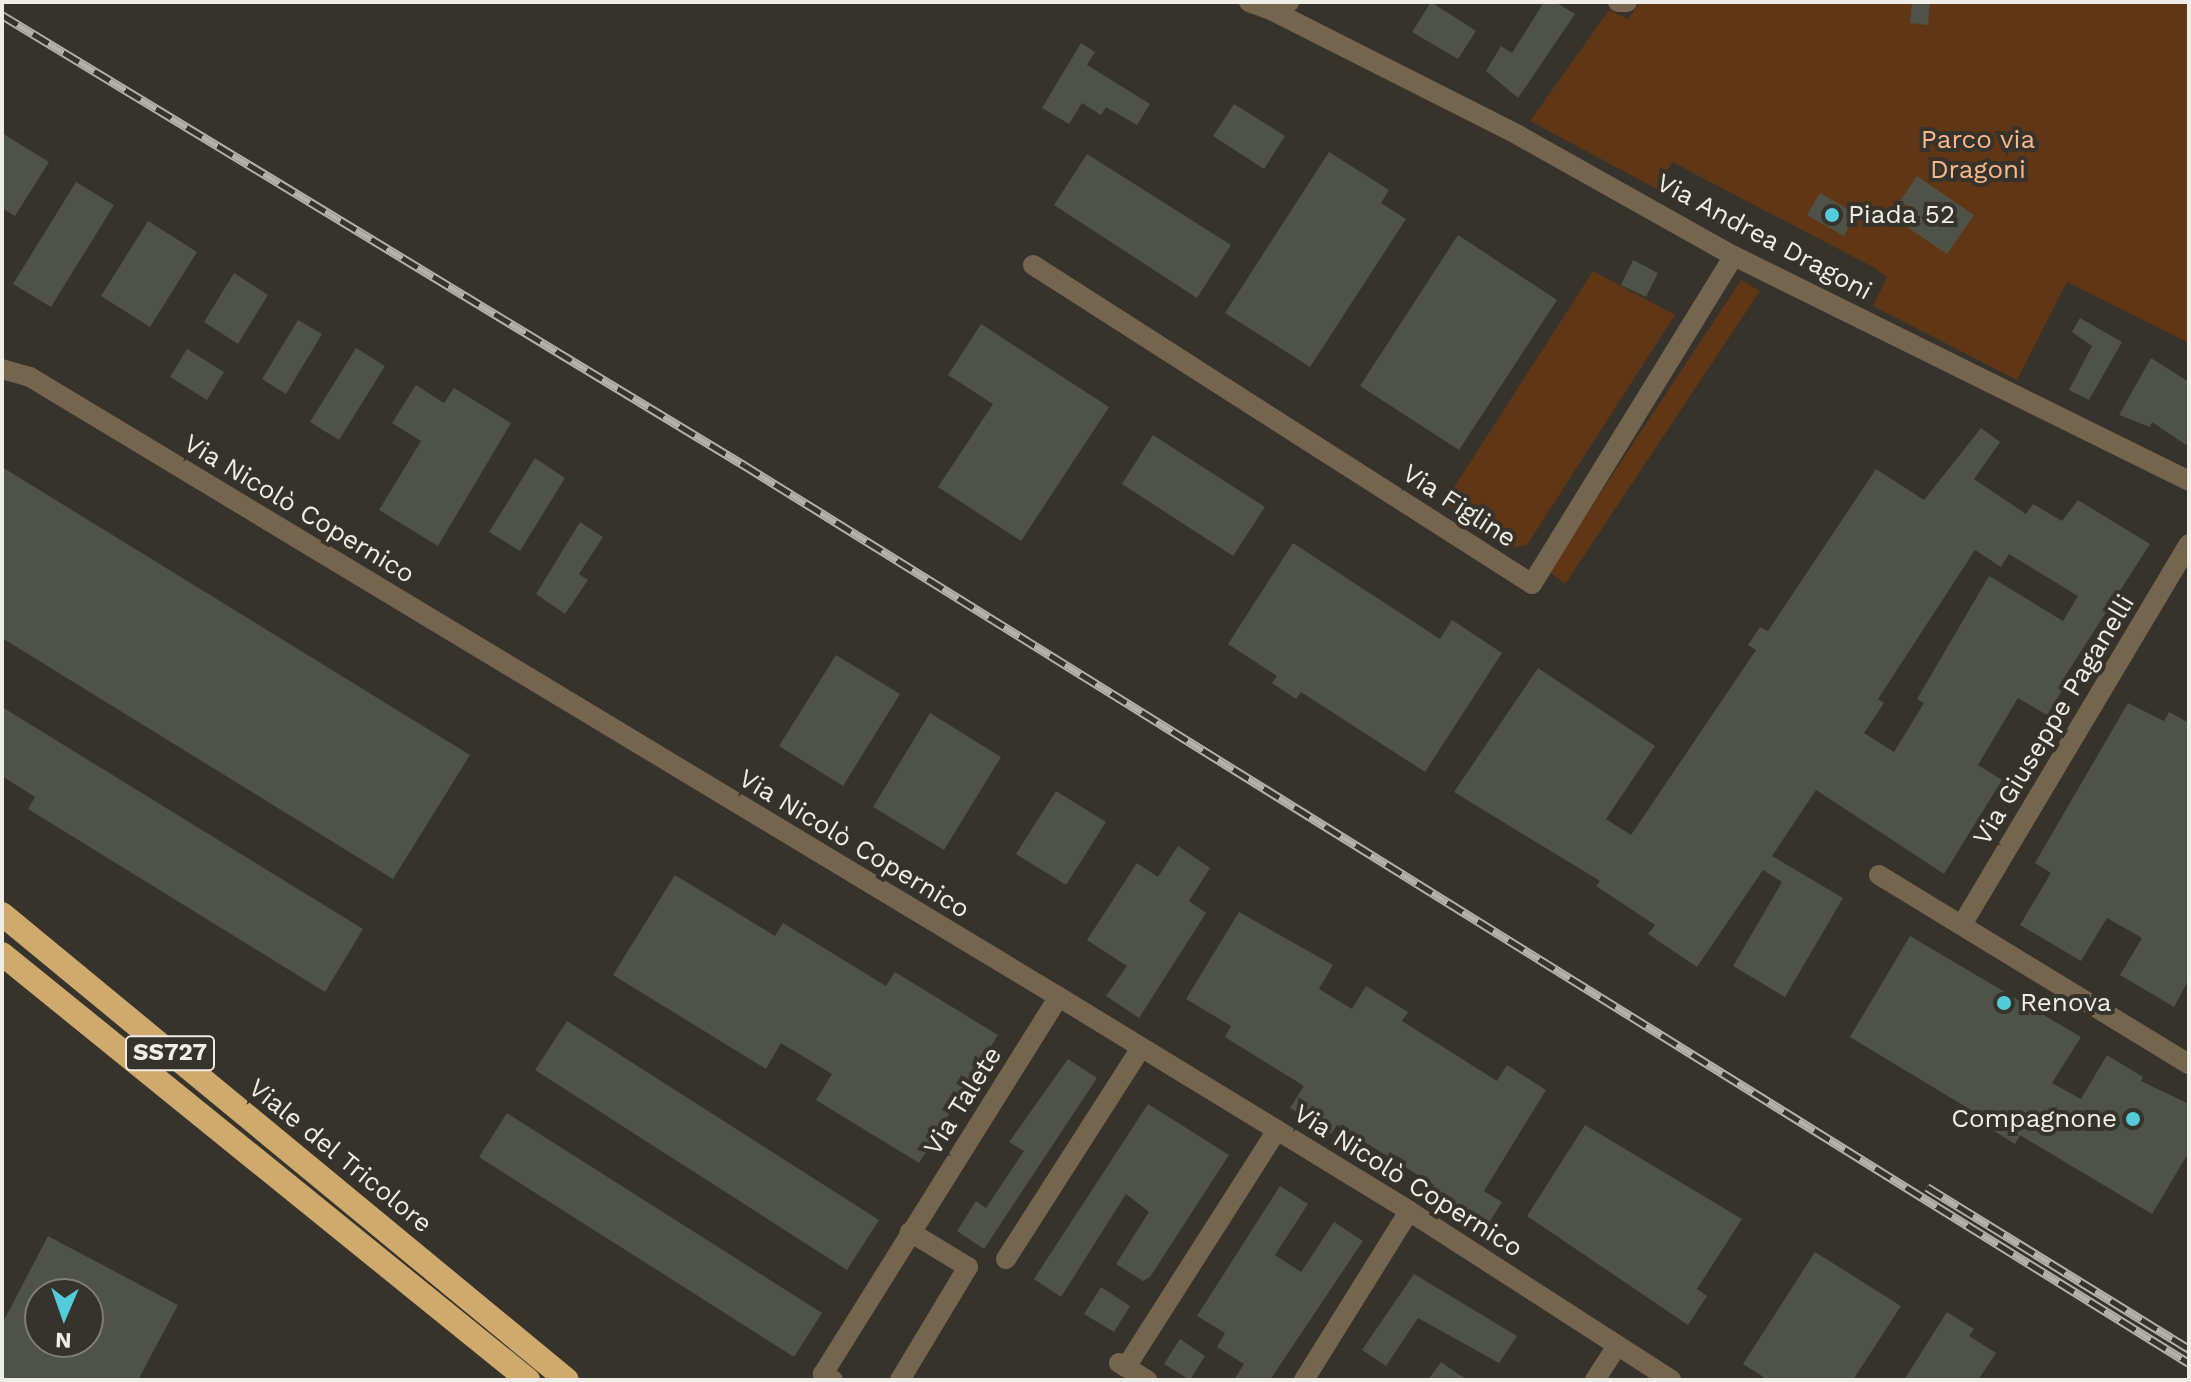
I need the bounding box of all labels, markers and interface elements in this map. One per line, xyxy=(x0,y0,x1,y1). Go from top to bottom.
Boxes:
park label: Parco via Dragoni xyxy=(1921,124,2035,186)
street label: Via Andrea Dragoni xyxy=(1650,166,1878,308)
place label: Piada 52 xyxy=(1848,199,1956,231)
marker: Piada 52 xyxy=(1823,206,1841,224)
street label: Via Nicolò Copernico xyxy=(178,428,420,590)
street label: Via Figline xyxy=(1396,458,1522,554)
street label: Via Giuseppe Paganelli xyxy=(1967,589,2141,851)
street label: Via Nicolò Copernico xyxy=(733,763,975,925)
place label: Renova xyxy=(2020,987,2111,1019)
marker: Renova xyxy=(1995,994,2013,1012)
road number: SS727 xyxy=(124,1033,216,1073)
street label: Via Talete xyxy=(917,1040,1009,1162)
street label: Viale del Tricolore xyxy=(241,1072,439,1240)
street label: Via Nicolò Copernico xyxy=(1288,1098,1528,1264)
place label: Compagnone xyxy=(1951,1103,2117,1135)
marker: Compagnone xyxy=(2124,1110,2142,1128)
north arrow xyxy=(24,1278,104,1358)
text: N xyxy=(55,1328,72,1353)

